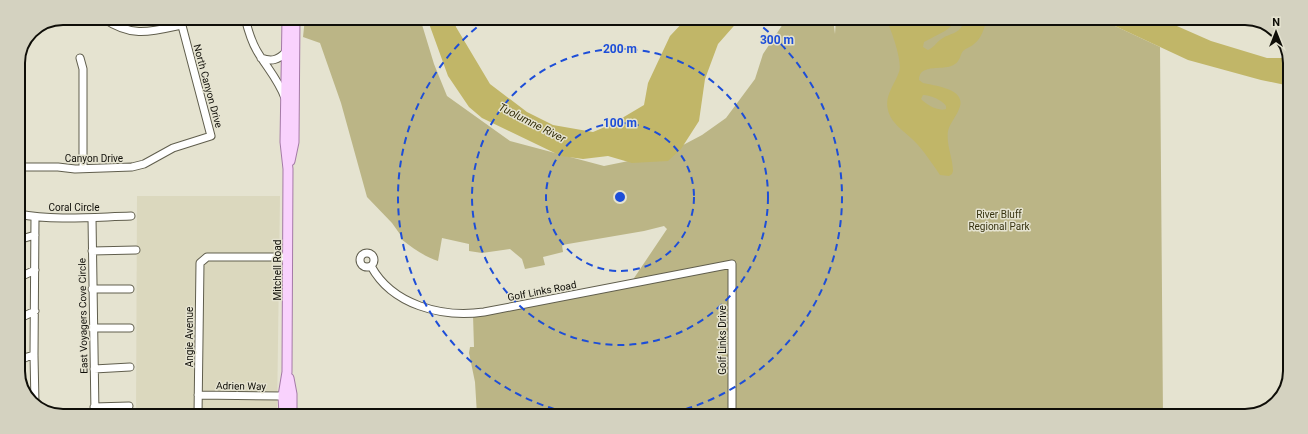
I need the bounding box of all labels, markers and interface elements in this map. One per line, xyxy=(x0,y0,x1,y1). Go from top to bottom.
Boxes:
north arrow xyxy=(1256,12,1296,52)
text: N xyxy=(1272,16,1280,29)
text: 300 m xyxy=(760,33,794,47)
text: 200 m xyxy=(603,42,637,56)
street label: North Canyon Drive xyxy=(192,43,224,129)
water label: Tuolumne River xyxy=(496,101,568,146)
text: 100 m xyxy=(603,116,637,130)
street label: Canyon Drive xyxy=(65,153,123,164)
centre of rings xyxy=(613,190,627,204)
street label: Coral Circle xyxy=(49,202,99,213)
park label: River Bluff Regional Park xyxy=(968,209,1031,232)
street label: Mitchell Road xyxy=(272,240,283,300)
street label: East Voyagers Cove Circle xyxy=(76,258,90,374)
street label: Golf Links Road xyxy=(507,279,577,303)
street label: Golf Links Drive xyxy=(717,305,728,375)
street label: Angie Avenue xyxy=(184,307,195,367)
street label: Adrien Way xyxy=(216,380,266,392)

